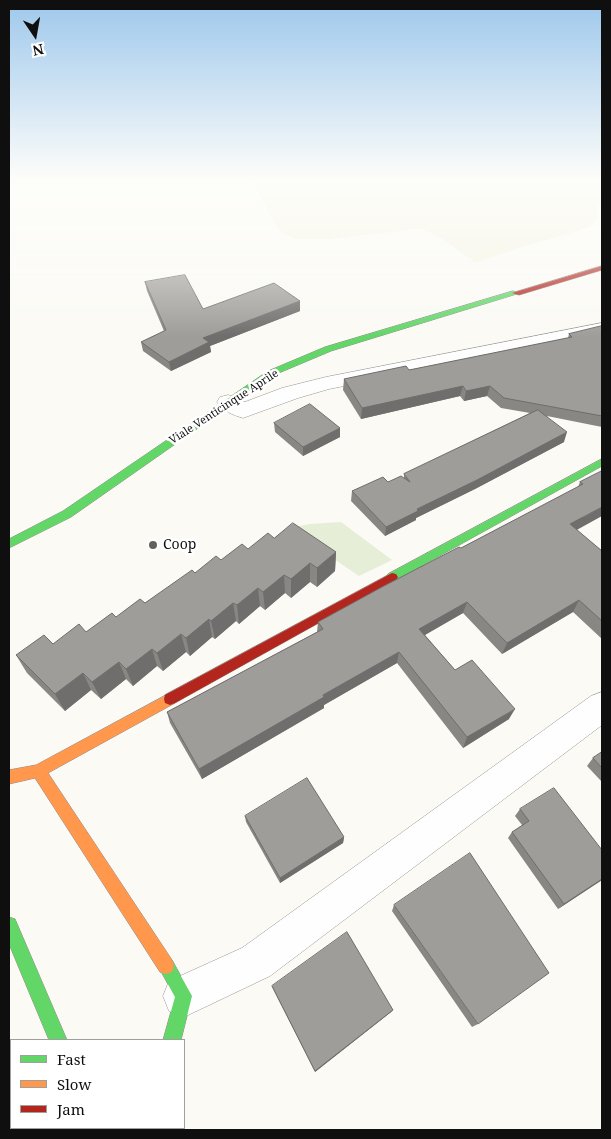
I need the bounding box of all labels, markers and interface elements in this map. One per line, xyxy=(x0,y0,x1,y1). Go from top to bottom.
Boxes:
north arrow xyxy=(10,10,60,60)
text: N xyxy=(31,40,46,61)
street label: Viale Venticinque Aprile xyxy=(167,367,281,447)
place label: Coop xyxy=(163,537,196,553)
marker: Coop xyxy=(147,539,159,551)
legend xyxy=(10,1039,185,1129)
text: Fast xyxy=(57,1049,86,1069)
text: Slow xyxy=(57,1074,91,1094)
text: Jam xyxy=(57,1099,85,1119)

